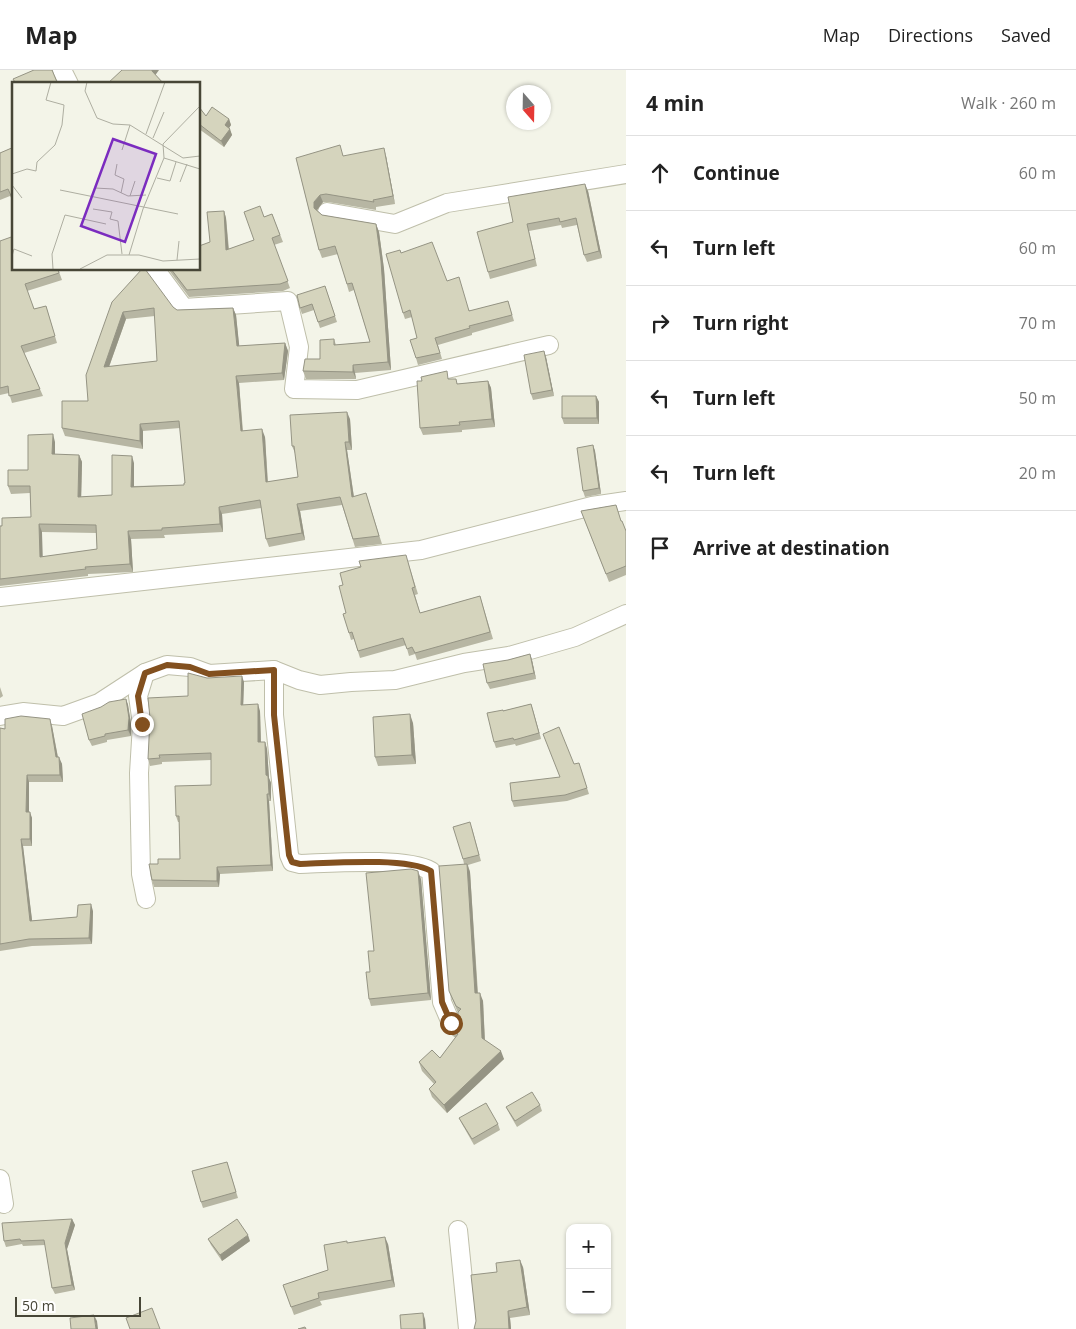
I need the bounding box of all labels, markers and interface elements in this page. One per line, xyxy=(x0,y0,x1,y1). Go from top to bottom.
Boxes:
text: Map xyxy=(25,18,77,51)
text: Map xyxy=(823,23,860,47)
text: Directions xyxy=(888,23,973,47)
text: Saved xyxy=(1001,23,1051,47)
inset map xyxy=(12,82,200,270)
north arrow xyxy=(506,85,551,130)
text: 4 min xyxy=(646,89,704,117)
text: Walk · 260 m xyxy=(961,92,1056,114)
icon: ahead xyxy=(646,159,674,187)
text: Continue xyxy=(693,160,780,186)
text: 60 m xyxy=(1019,162,1056,184)
icon: left xyxy=(646,234,674,262)
text: Turn left xyxy=(693,235,775,261)
text: 60 m xyxy=(1019,237,1056,259)
icon: right xyxy=(646,309,674,337)
text: Turn right xyxy=(693,310,788,336)
text: 70 m xyxy=(1019,312,1056,334)
icon: left xyxy=(646,384,674,412)
text: Turn left xyxy=(693,385,775,411)
text: 50 m xyxy=(1019,387,1056,409)
icon: left xyxy=(646,459,674,487)
text: Turn left xyxy=(693,460,775,486)
text: 20 m xyxy=(1019,462,1056,484)
icon: arrive xyxy=(646,534,674,562)
text: Arrive at destination xyxy=(693,535,890,561)
route end xyxy=(131,713,154,736)
route start xyxy=(440,1012,463,1035)
map controls xyxy=(566,1224,611,1314)
button: + xyxy=(566,1224,611,1269)
button: − xyxy=(566,1269,611,1314)
scale bar xyxy=(15,1294,141,1317)
text: 50 m xyxy=(22,1296,55,1315)

